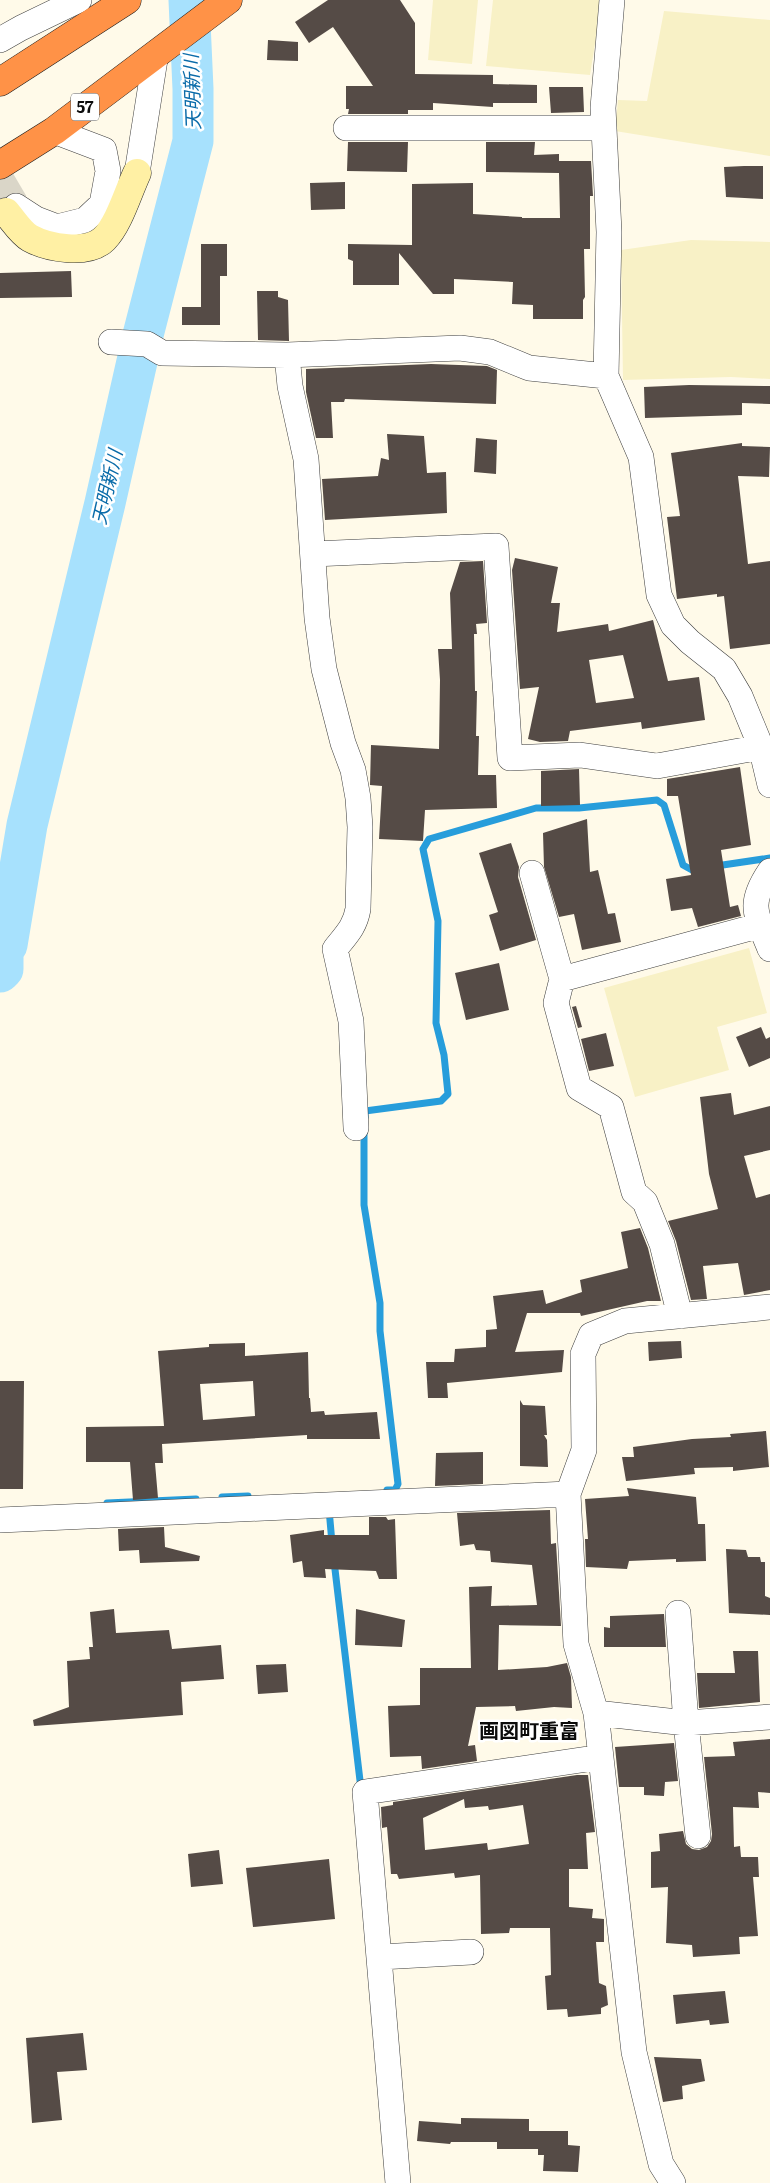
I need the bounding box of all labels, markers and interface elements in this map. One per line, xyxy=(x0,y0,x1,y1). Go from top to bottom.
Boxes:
water label: 天明新川 xyxy=(176,52,206,131)
road number: 57 xyxy=(71,94,99,120)
water label: 天明新川 xyxy=(84,445,129,527)
district label: 画図町重富 xyxy=(479,1714,579,1744)

